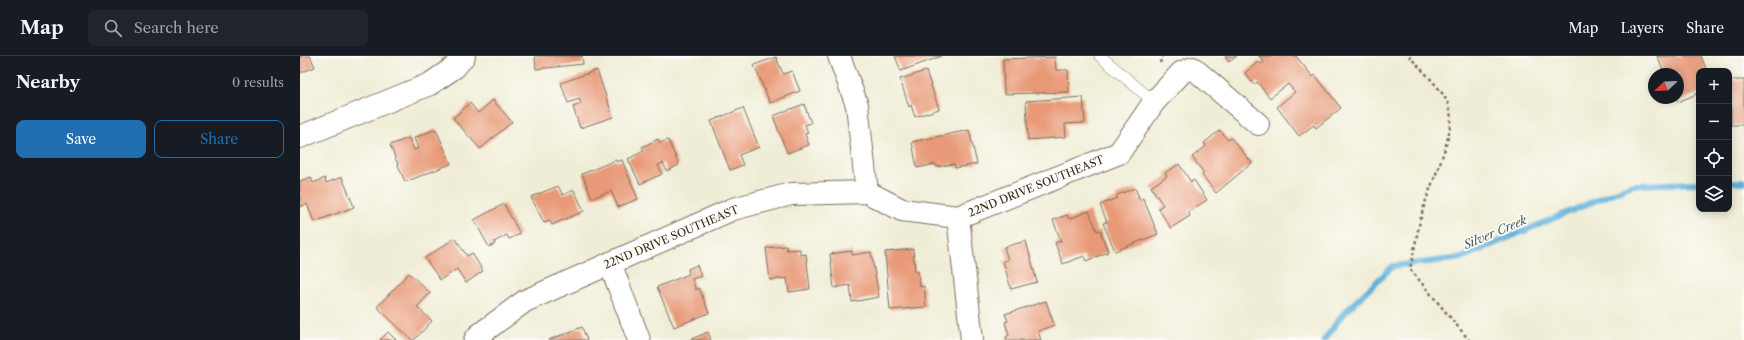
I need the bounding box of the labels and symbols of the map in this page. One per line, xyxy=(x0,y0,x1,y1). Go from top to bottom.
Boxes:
north arrow xyxy=(1648,68,1684,104)
street label: 22ND DRIVE SOUTHEAST xyxy=(966,152,1107,220)
street label: 22ND DRIVE SOUTHEAST xyxy=(601,202,741,272)
water label: Silver Creek xyxy=(1460,212,1529,252)

